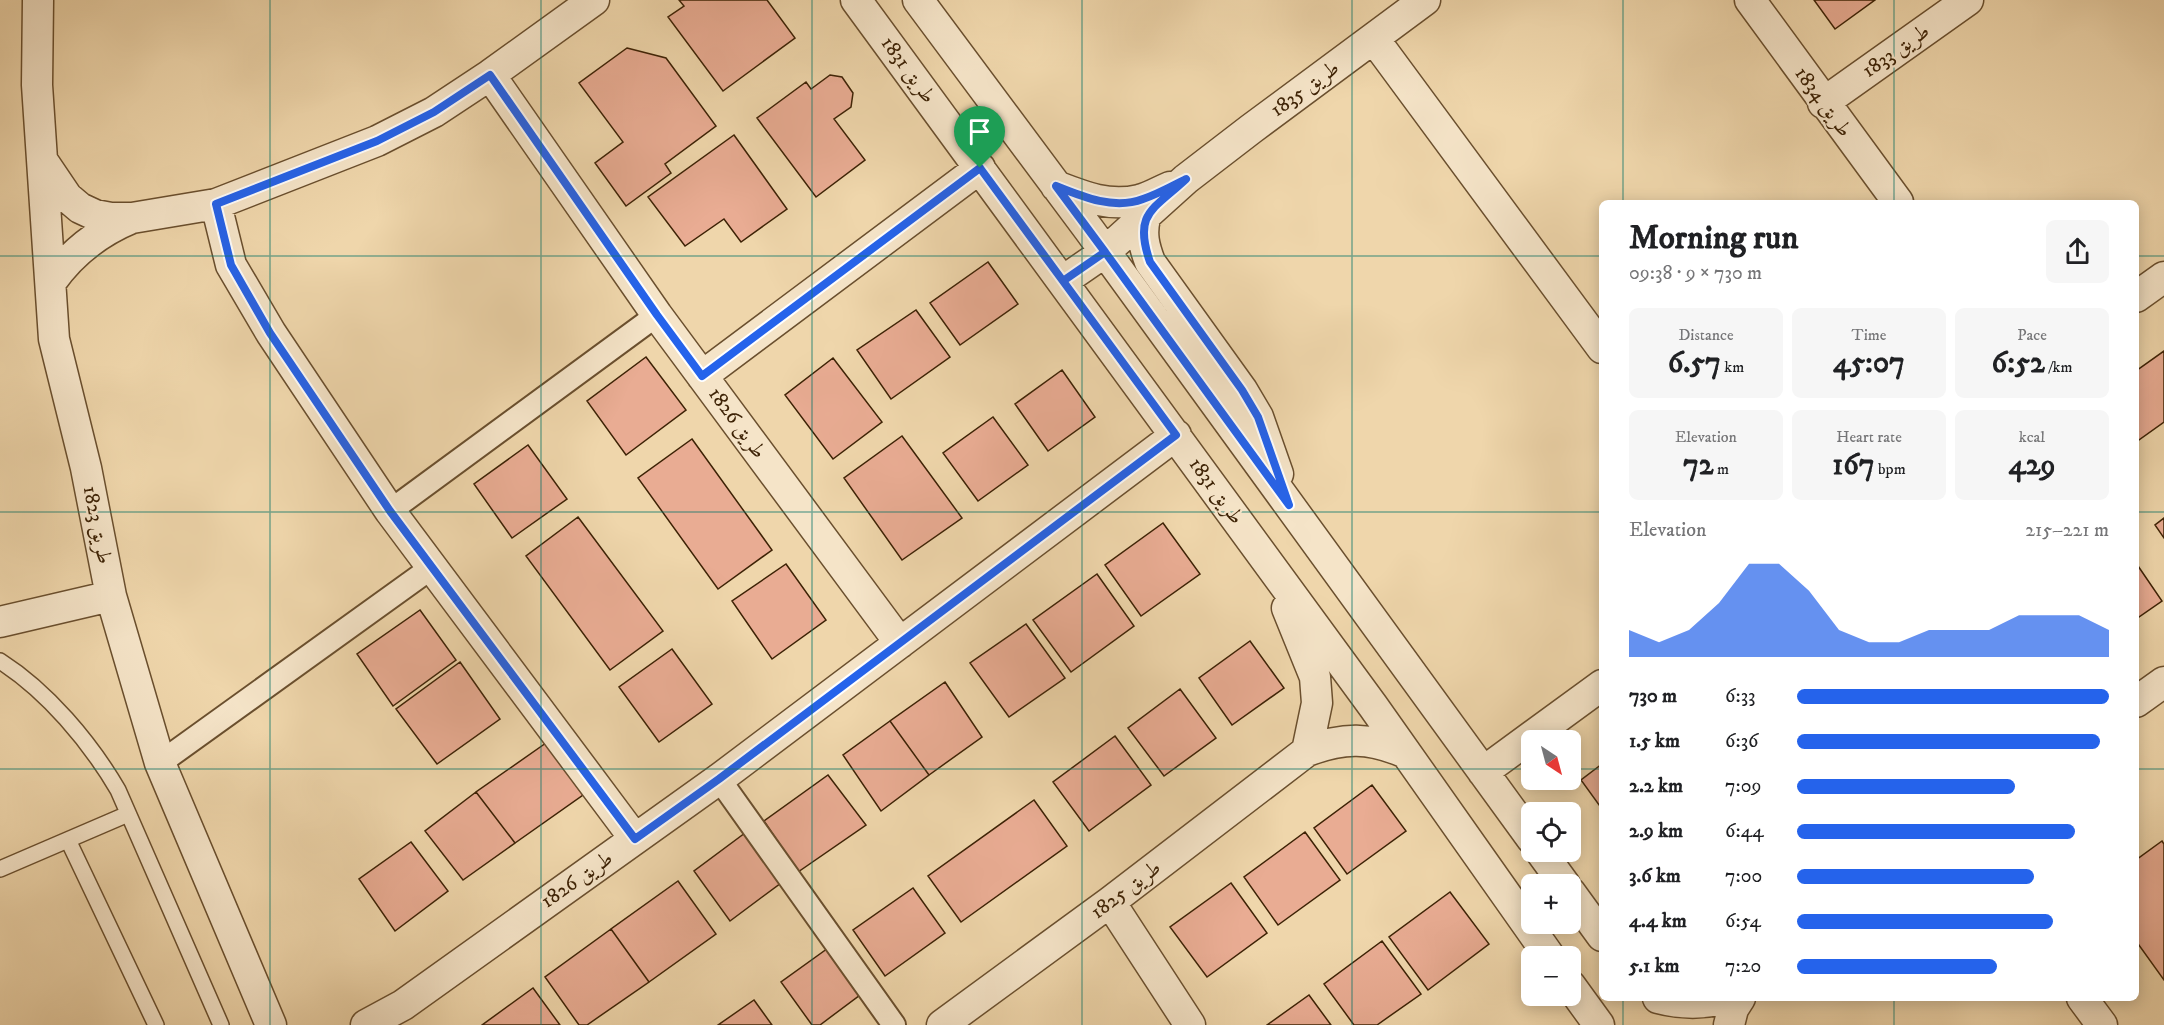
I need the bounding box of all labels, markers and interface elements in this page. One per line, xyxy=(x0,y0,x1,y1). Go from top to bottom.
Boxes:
street label: طريق 1833 xyxy=(1857,18,1935,84)
street label: طريق 1831 xyxy=(875,31,941,109)
street label: طريق 1835 xyxy=(1265,55,1345,123)
street label: طريق 1834 xyxy=(1789,62,1857,142)
pin xyxy=(954,106,1005,168)
icon: arrive xyxy=(963,115,996,148)
text: Morning run xyxy=(1629,218,1798,259)
button: share xyxy=(2046,220,2109,283)
text: 09:38 · 9 × 730 m xyxy=(1629,261,1762,286)
text: Distance xyxy=(1678,325,1734,345)
text: Time xyxy=(1852,325,1886,345)
text: Pace xyxy=(2017,325,2047,345)
text: 6.57 xyxy=(1668,345,1721,382)
text: 45:07 xyxy=(1833,345,1905,382)
text: 6:52 xyxy=(1992,345,2045,382)
text: km xyxy=(1721,357,1744,377)
text: /km xyxy=(2045,357,2072,377)
street label: طريق 1826 xyxy=(702,382,772,464)
text: Elevation xyxy=(1675,427,1737,447)
text: Heart rate xyxy=(1836,427,1902,447)
text: kcal xyxy=(2019,427,2045,447)
text: 72 xyxy=(1683,447,1714,484)
text: 167 xyxy=(1832,447,1875,484)
text: 429 xyxy=(2009,447,2055,484)
street label: طريق 1831 xyxy=(1183,452,1249,530)
text: m xyxy=(1714,459,1729,479)
text: bpm xyxy=(1875,459,1906,479)
street label: طريق 1823 xyxy=(77,484,117,566)
text: Elevation xyxy=(1629,518,1706,543)
text: 215–221 m xyxy=(2025,518,2109,543)
text: 730 m xyxy=(1629,684,1677,709)
text: 6:33 xyxy=(1725,684,1756,709)
text: 1.5 km xyxy=(1629,729,1680,754)
text: 6:36 xyxy=(1725,729,1759,754)
north arrow xyxy=(1521,730,1581,790)
map controls xyxy=(1521,730,1581,1006)
text: 2.2 km xyxy=(1629,774,1683,799)
text: 7:09 xyxy=(1725,774,1762,799)
button: locate xyxy=(1521,802,1581,862)
text: 2.9 km xyxy=(1629,819,1683,844)
text: 6:44 xyxy=(1725,819,1764,844)
street label: طريق 1826 xyxy=(536,846,618,914)
street label: طريق 1825 xyxy=(1086,855,1166,925)
text: 3.6 km xyxy=(1629,864,1681,889)
text: 7:00 xyxy=(1725,864,1762,889)
button: + xyxy=(1521,874,1581,934)
text: 4.4 km xyxy=(1629,909,1687,934)
text: 6:54 xyxy=(1725,909,1761,934)
button: − xyxy=(1521,946,1581,1006)
text: 5.1 km xyxy=(1629,954,1680,979)
text: 7:20 xyxy=(1725,954,1761,979)

